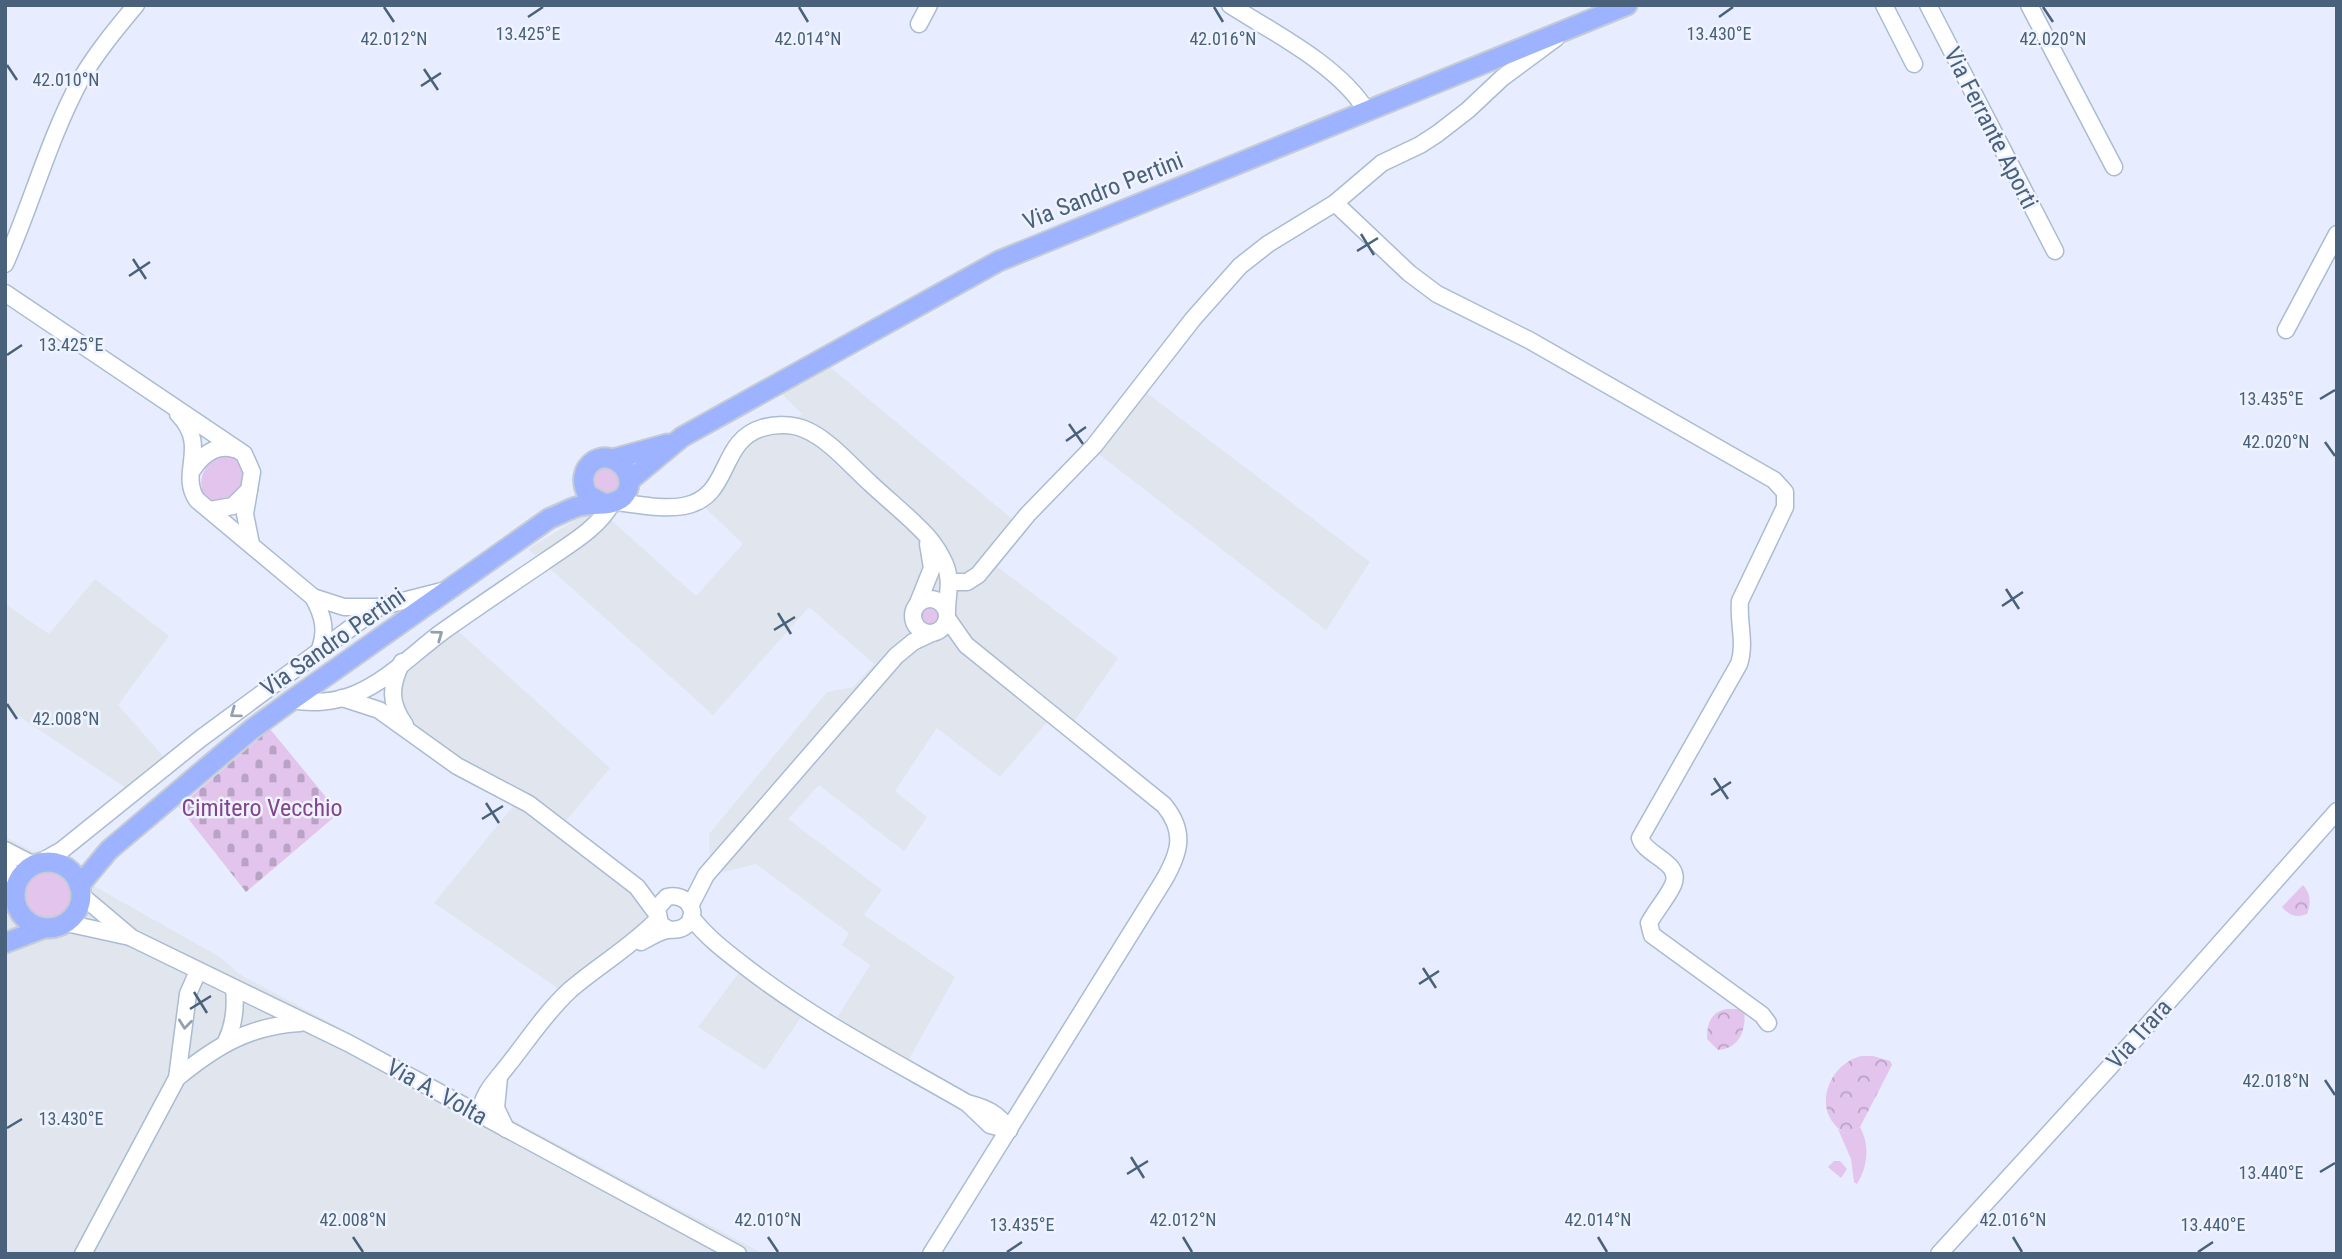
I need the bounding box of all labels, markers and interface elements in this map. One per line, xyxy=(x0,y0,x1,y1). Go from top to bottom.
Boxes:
text: 13.425°E xyxy=(496,23,560,44)
text: 13.430°E xyxy=(1687,23,1751,44)
text: 42.012°N xyxy=(360,28,428,49)
text: 42.014°N xyxy=(774,28,842,49)
text: 42.016°N xyxy=(1189,28,1257,49)
text: 42.020°N xyxy=(2019,28,2087,49)
street label: Via Ferrante Aporti xyxy=(1938,42,2044,214)
text: 42.010°N xyxy=(32,69,100,90)
street label: Via Sandro Pertini xyxy=(1019,146,1187,236)
text: 13.425°E xyxy=(39,334,103,355)
text: 13.435°E xyxy=(2239,388,2303,409)
text: 42.020°N xyxy=(2242,431,2310,452)
street label: Via Sandro Pertini xyxy=(255,582,411,702)
one-way arrow xyxy=(430,631,443,643)
one-way arrow xyxy=(230,705,242,718)
text: 42.008°N xyxy=(32,708,100,729)
park label: Cimitero Vecchio xyxy=(181,794,343,822)
street label: Via Trara xyxy=(2101,993,2177,1075)
one-way arrow xyxy=(178,1018,193,1029)
street label: Via A. Volta xyxy=(382,1053,492,1131)
text: 42.018°N xyxy=(2242,1070,2310,1091)
text: 13.430°E xyxy=(39,1108,103,1129)
text: 13.440°E xyxy=(2239,1162,2303,1183)
text: 42.008°N xyxy=(319,1209,387,1230)
text: 42.010°N xyxy=(734,1209,802,1230)
text: 42.012°N xyxy=(1149,1209,1217,1230)
text: 42.014°N xyxy=(1564,1209,1632,1230)
text: 42.016°N xyxy=(1979,1209,2047,1230)
text: 13.435°E xyxy=(990,1214,1054,1235)
text: 13.440°E xyxy=(2181,1214,2245,1235)

